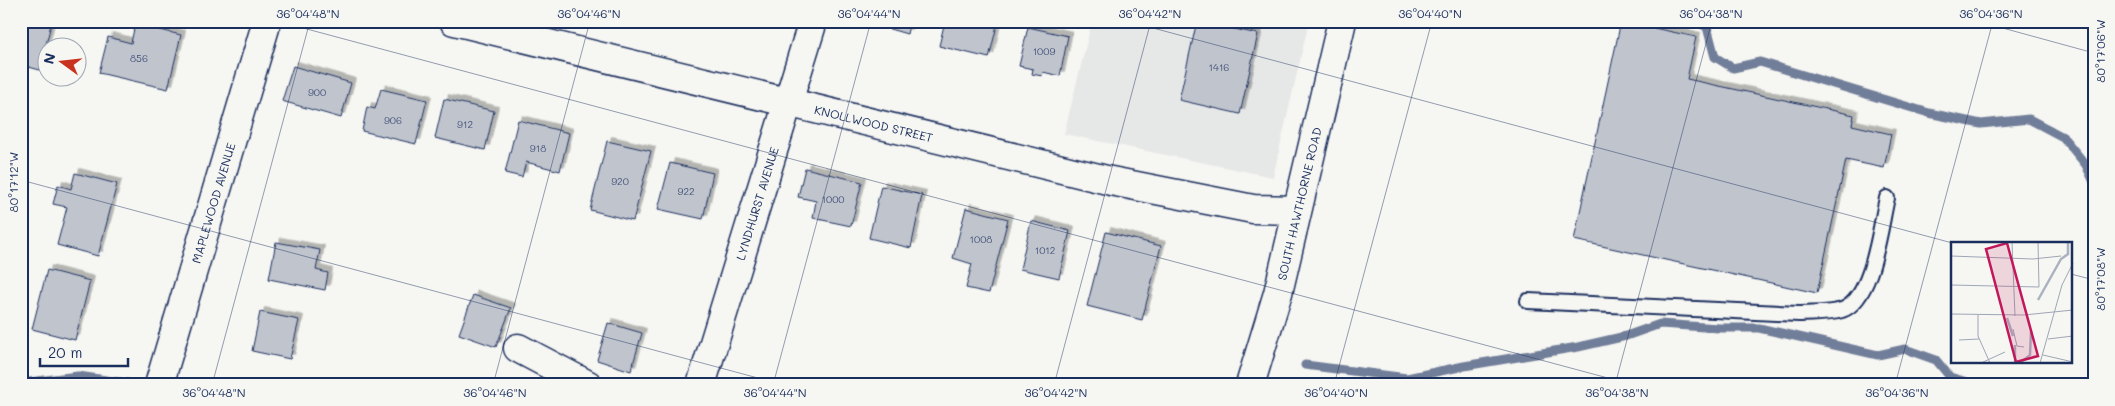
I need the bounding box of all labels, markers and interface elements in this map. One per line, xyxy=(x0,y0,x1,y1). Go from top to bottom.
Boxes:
text: 36°04'48"N xyxy=(276,5,340,21)
text: 36°04'46"N xyxy=(557,5,621,21)
text: 36°04'44"N xyxy=(837,5,901,21)
text: 36°04'42"N xyxy=(1119,5,1181,21)
text: 36°04'40"N xyxy=(1398,5,1462,21)
text: 36°04'38"N xyxy=(1679,5,1743,21)
text: 36°04'36"N xyxy=(1959,5,2023,21)
text: 80°17'06"W xyxy=(2092,19,2108,83)
north arrow xyxy=(38,38,88,88)
house number: 1009 xyxy=(1033,44,1055,58)
text: N xyxy=(38,51,60,66)
house number: 856 xyxy=(130,51,148,65)
house number: 1416 xyxy=(1209,60,1229,74)
house number: 900 xyxy=(308,85,326,99)
street label: KNOLLWOOD STREET xyxy=(813,101,935,145)
house number: 906 xyxy=(384,113,402,127)
house number: 912 xyxy=(457,117,473,131)
street label: SOUTH HAWTHORNE ROAD xyxy=(1273,126,1325,282)
street label: MAPLEWOOD AVENUE xyxy=(188,141,239,265)
house number: 918 xyxy=(530,141,546,155)
street label: LYNDHURST AVENUE xyxy=(732,145,782,262)
text: 80°17'12"W xyxy=(5,152,21,212)
house number: 920 xyxy=(611,174,629,188)
house number: 922 xyxy=(677,184,695,198)
house number: 1000 xyxy=(822,192,844,206)
house number: 1008 xyxy=(970,232,992,246)
inset map xyxy=(1951,242,2072,364)
house number: 1012 xyxy=(1035,243,1055,257)
text: 80°17'08"W xyxy=(2092,247,2108,311)
scale bar xyxy=(40,336,128,368)
text: 20 m xyxy=(48,342,82,362)
text: 36°04'48"N xyxy=(182,384,246,400)
text: 36°04'46"N xyxy=(463,384,527,400)
text: 36°04'44"N xyxy=(743,384,807,400)
text: 36°04'42"N xyxy=(1025,384,1087,400)
text: 36°04'40"N xyxy=(1304,384,1368,400)
text: 36°04'38"N xyxy=(1585,384,1649,400)
text: 36°04'36"N xyxy=(1865,384,1929,400)

